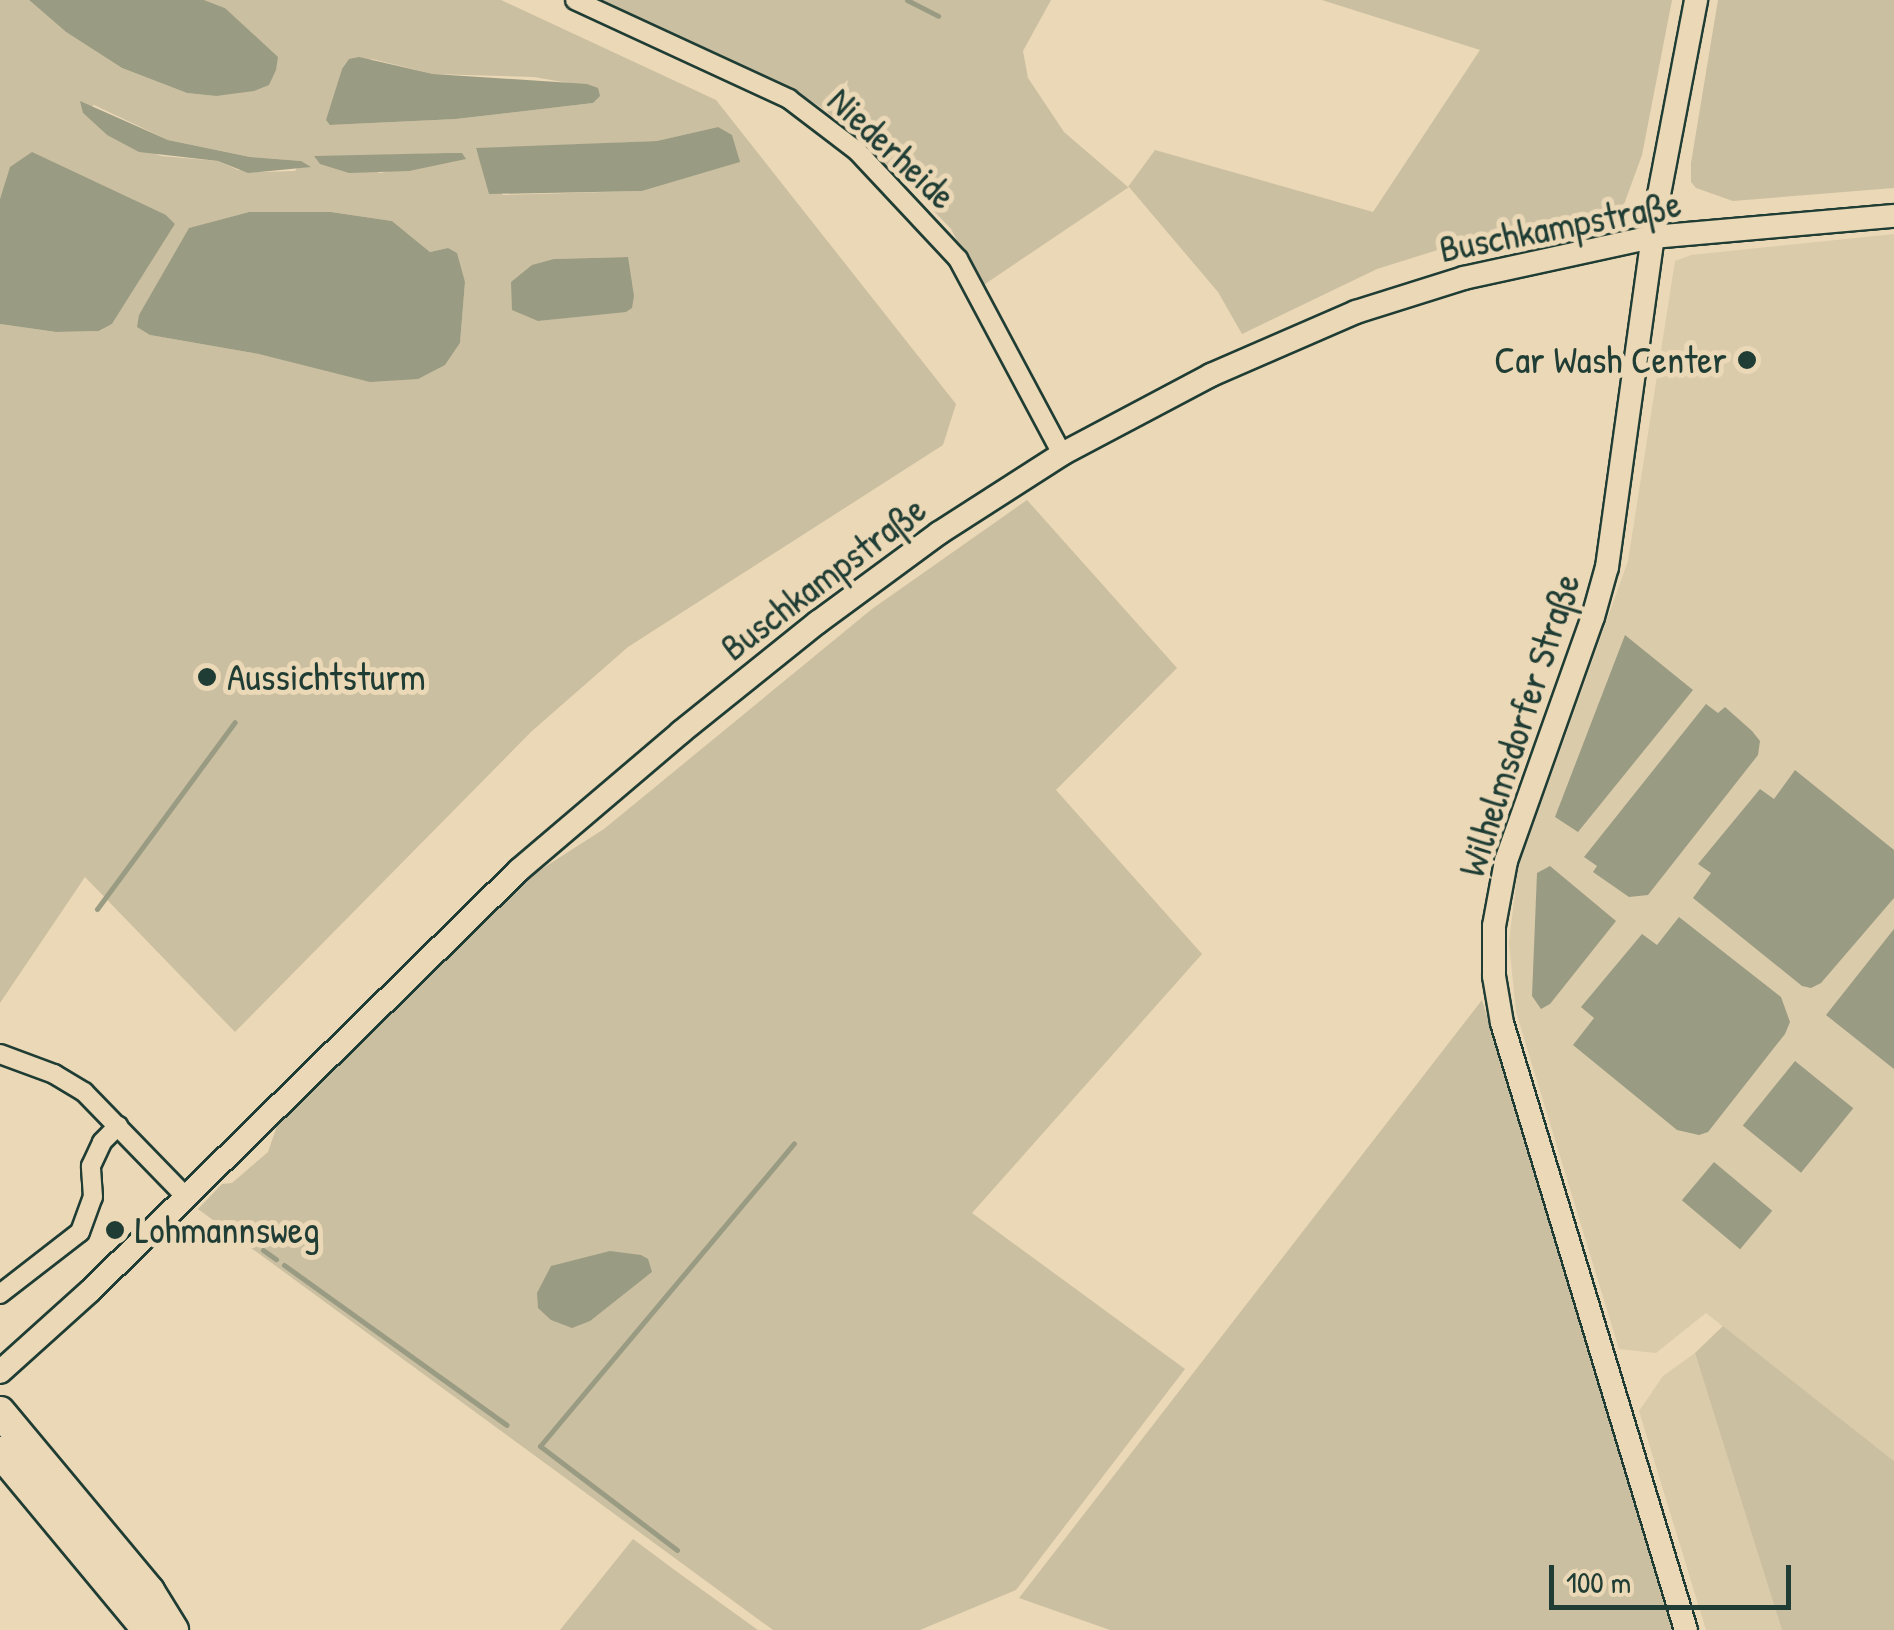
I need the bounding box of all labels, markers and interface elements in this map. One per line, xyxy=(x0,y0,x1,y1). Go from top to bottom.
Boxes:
street label: Niederheide xyxy=(819,77,965,219)
street label: Buschkampstraße xyxy=(1435,180,1685,272)
place label: Car Wash Center xyxy=(1494,337,1727,383)
marker: Car Wash Center xyxy=(1736,349,1758,371)
street label: Buschkampstraße xyxy=(711,486,935,670)
street label: Wilhelmsdorfer Straße xyxy=(1449,568,1589,882)
place label: Aussichtsturm xyxy=(227,654,426,700)
marker: Aussichtsturm xyxy=(196,666,218,688)
place label: Lohmannsweg xyxy=(135,1207,320,1253)
marker: Lohmannsweg xyxy=(104,1219,126,1241)
scale bar xyxy=(1554,1545,1796,1607)
text: 100 m xyxy=(1566,1562,1631,1602)

